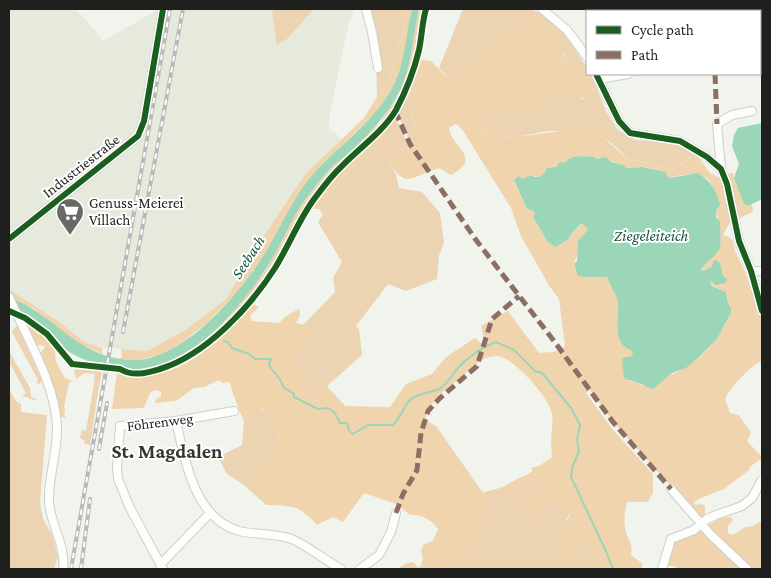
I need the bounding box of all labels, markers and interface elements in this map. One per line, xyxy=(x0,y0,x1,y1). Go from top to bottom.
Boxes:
legend xyxy=(586,10,761,75)
text: Cycle path xyxy=(631,22,694,39)
text: Path xyxy=(631,47,658,63)
street label: Industriestraße xyxy=(39,131,123,201)
place label: Genuss-Meierei Villach xyxy=(89,195,183,228)
supermarket icon: Genuss-Meierei Villach xyxy=(55,197,85,236)
water label: Ziegeleiteich xyxy=(614,227,689,245)
water label: Seebach xyxy=(228,232,268,282)
street label: Föhrenweg xyxy=(126,410,194,435)
district label: St. Magdalen xyxy=(111,440,223,462)

